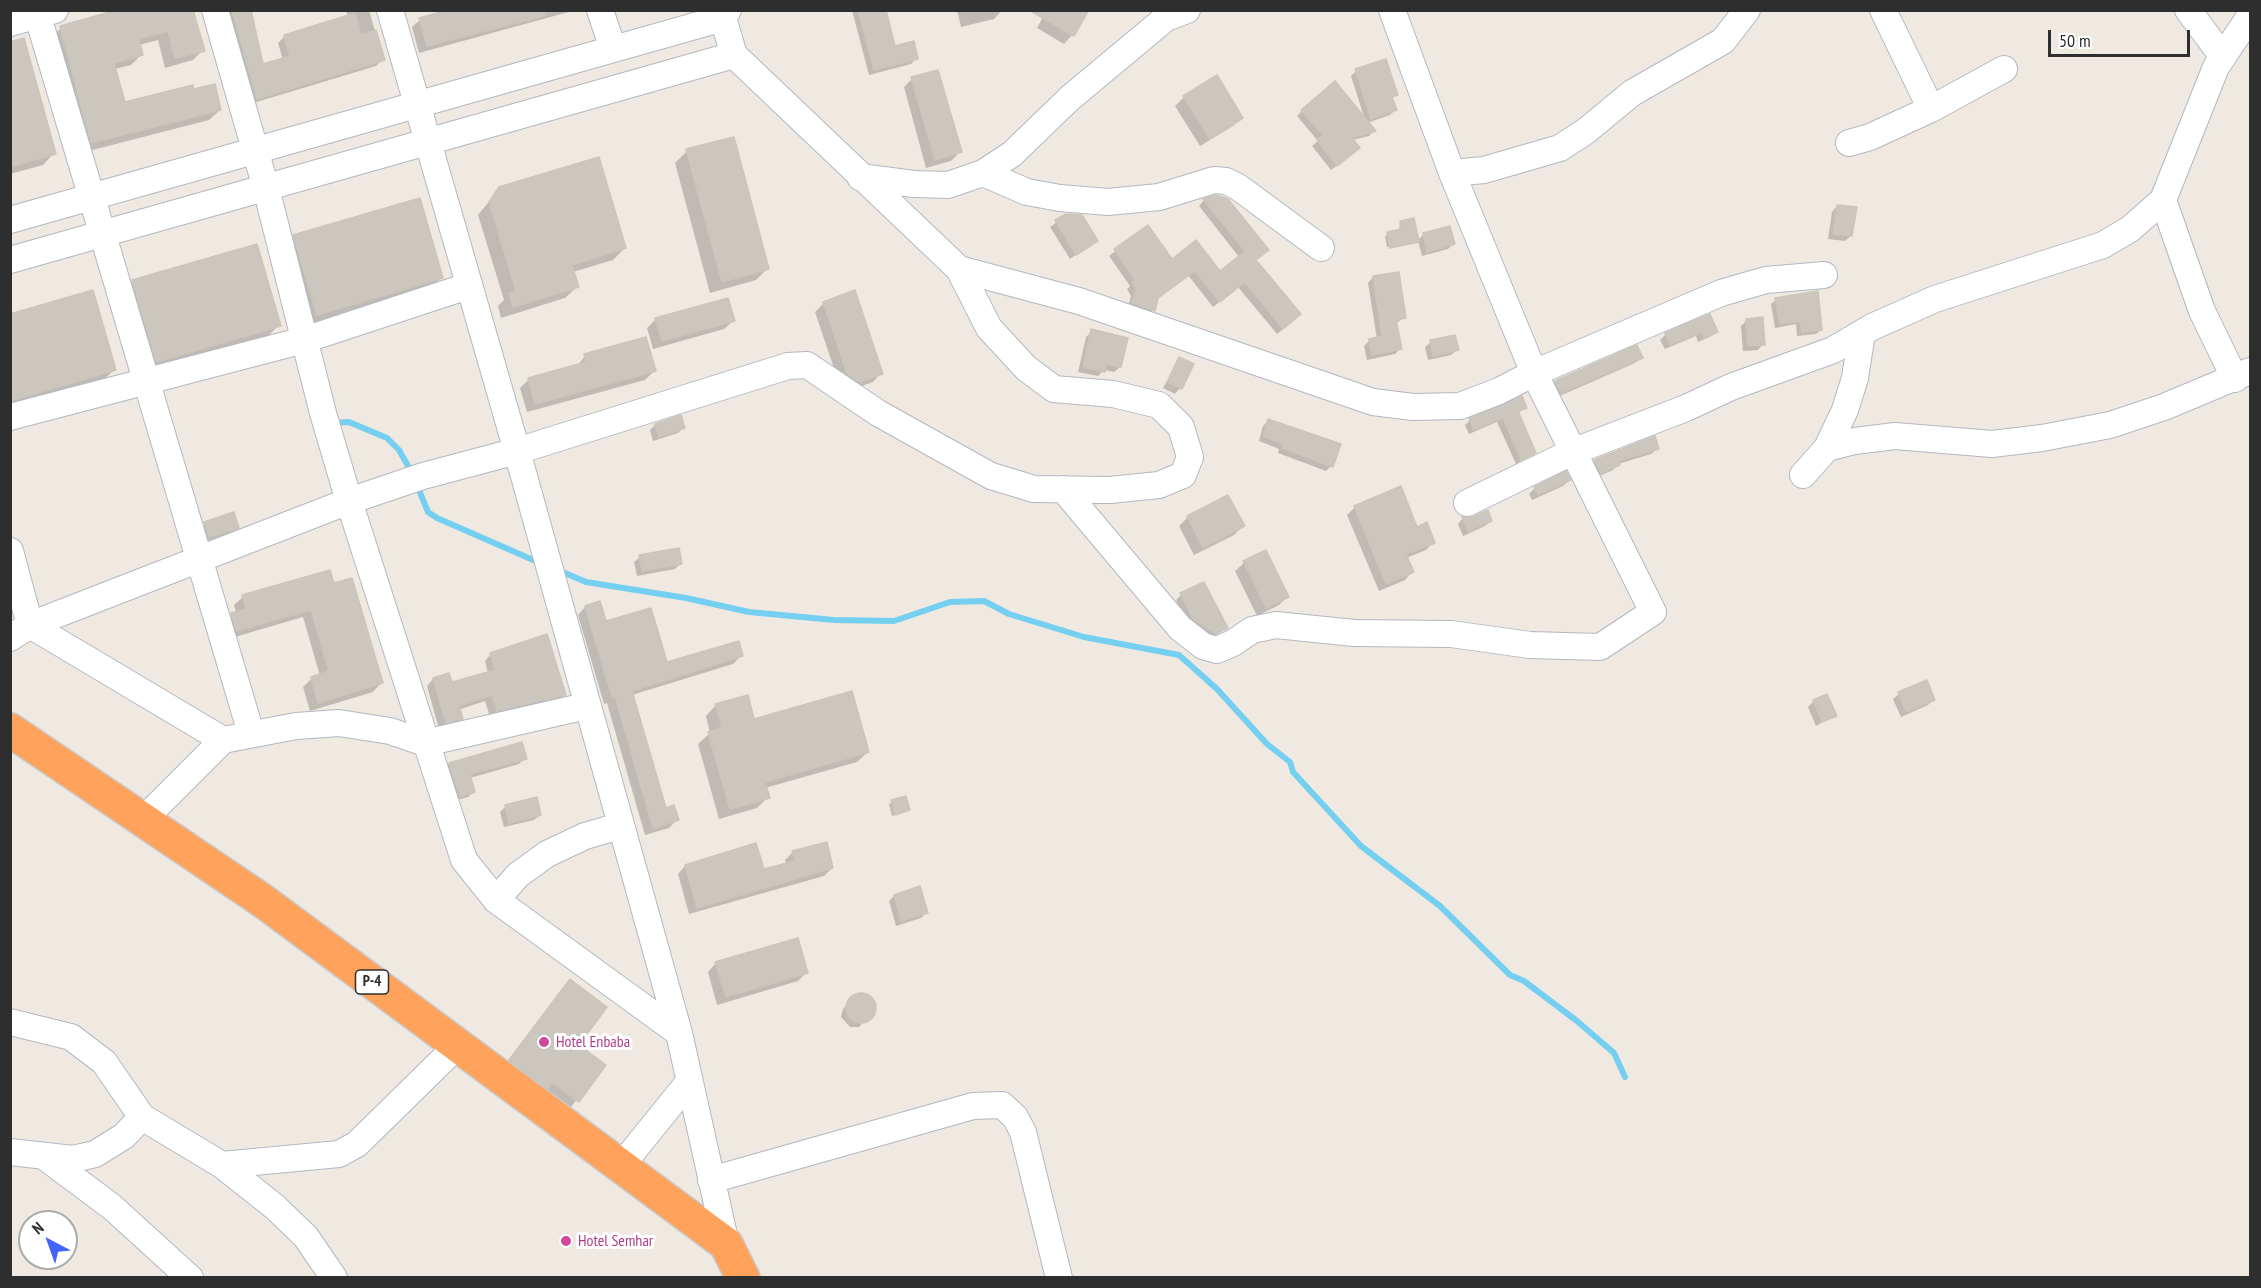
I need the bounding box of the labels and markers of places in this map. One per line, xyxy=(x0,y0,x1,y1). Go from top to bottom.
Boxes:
place label: Hotel Enbaba xyxy=(556,1032,630,1052)
marker: Hotel Enbaba xyxy=(537,1035,551,1049)
place label: Hotel Semhar xyxy=(578,1231,653,1251)
marker: Hotel Semhar xyxy=(559,1234,573,1248)

